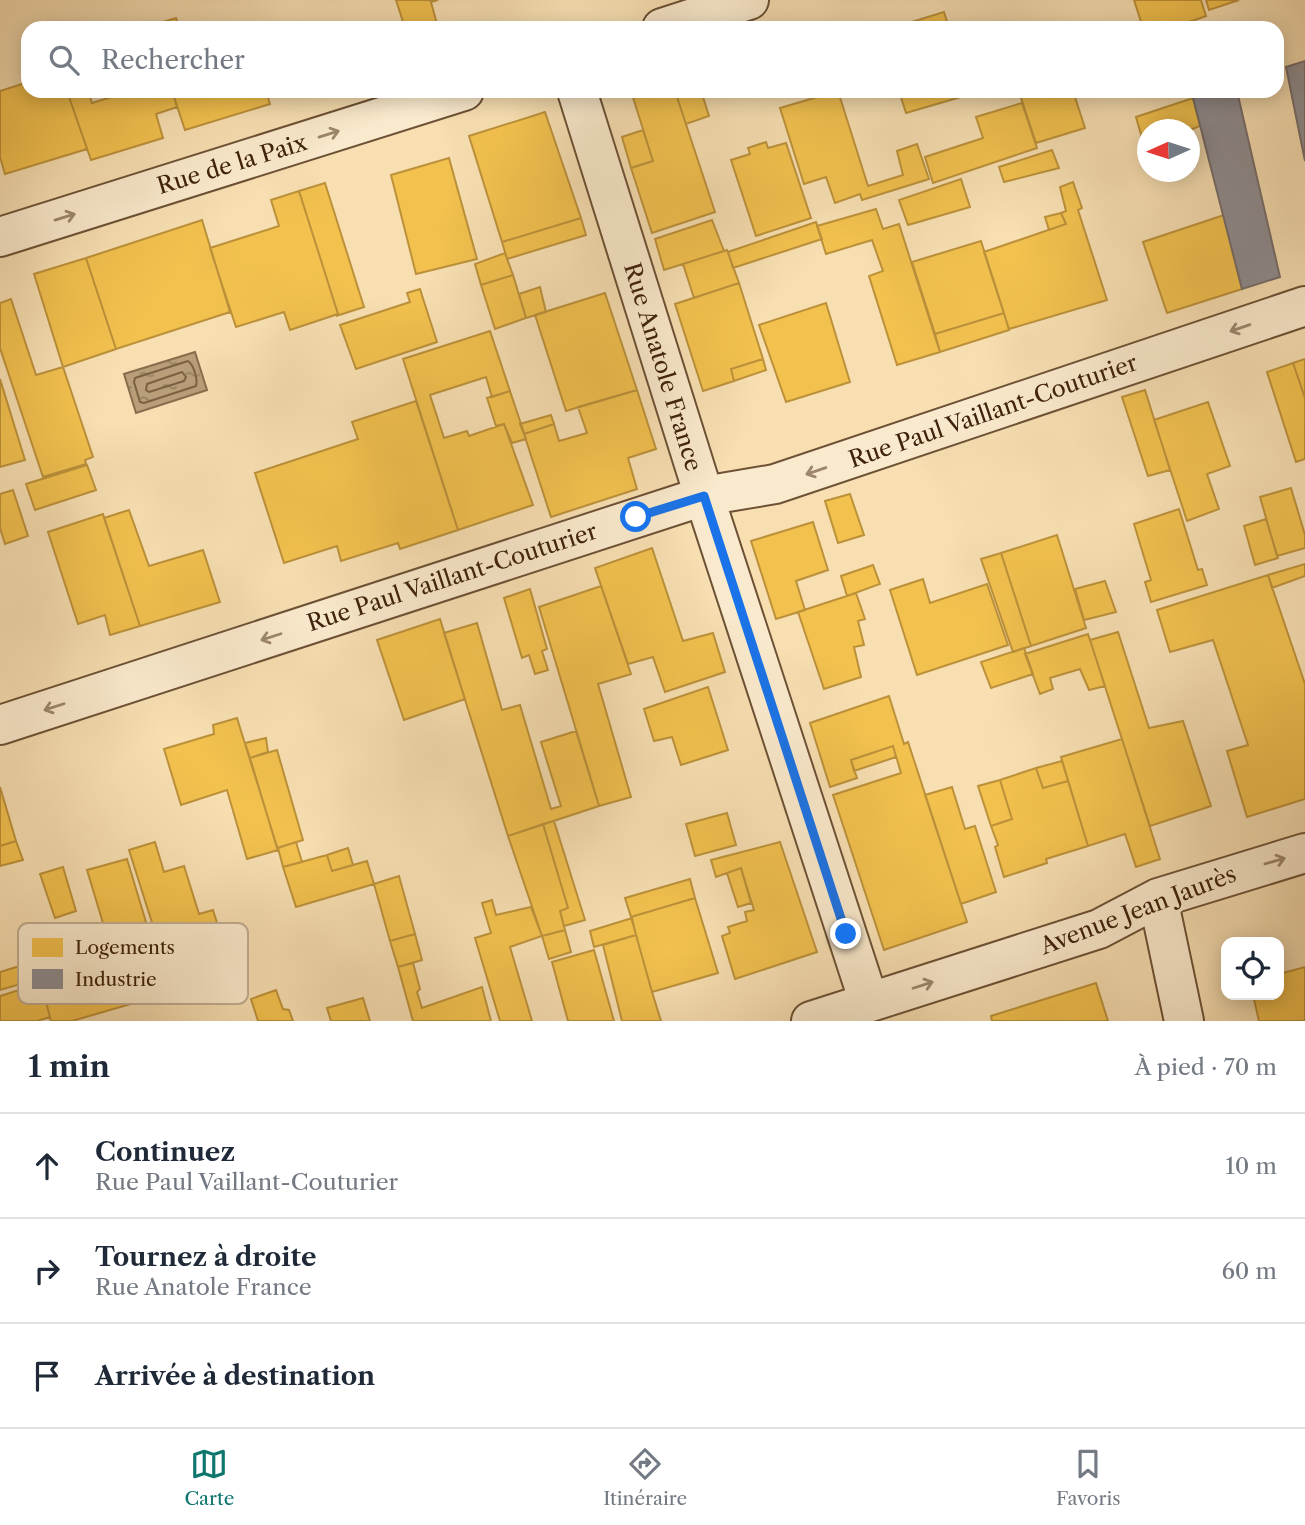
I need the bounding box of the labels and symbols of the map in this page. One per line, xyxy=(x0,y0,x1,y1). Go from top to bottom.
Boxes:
north arrow xyxy=(1137,119,1200,182)
one-way arrow xyxy=(317,126,339,139)
street label: Rue de la Paix xyxy=(154,128,311,200)
one-way arrow xyxy=(54,209,76,222)
street label: Rue Anatole France xyxy=(618,259,708,475)
one-way arrow xyxy=(1230,323,1252,335)
street label: Rue Paul Vaillant-Couturier xyxy=(845,348,1141,474)
one-way arrow xyxy=(805,466,827,478)
route start xyxy=(620,501,651,532)
street label: Rue Paul Vaillant-Couturier xyxy=(303,517,601,637)
one-way arrow xyxy=(260,631,282,644)
one-way arrow xyxy=(44,702,66,714)
one-way arrow xyxy=(1264,854,1286,867)
street label: Avenue Jean Jaurès xyxy=(1035,860,1240,961)
route end xyxy=(830,918,861,949)
legend xyxy=(18,923,248,1004)
text: Logements xyxy=(75,936,175,959)
text: Industrie xyxy=(75,968,157,991)
one-way arrow xyxy=(912,978,934,991)

